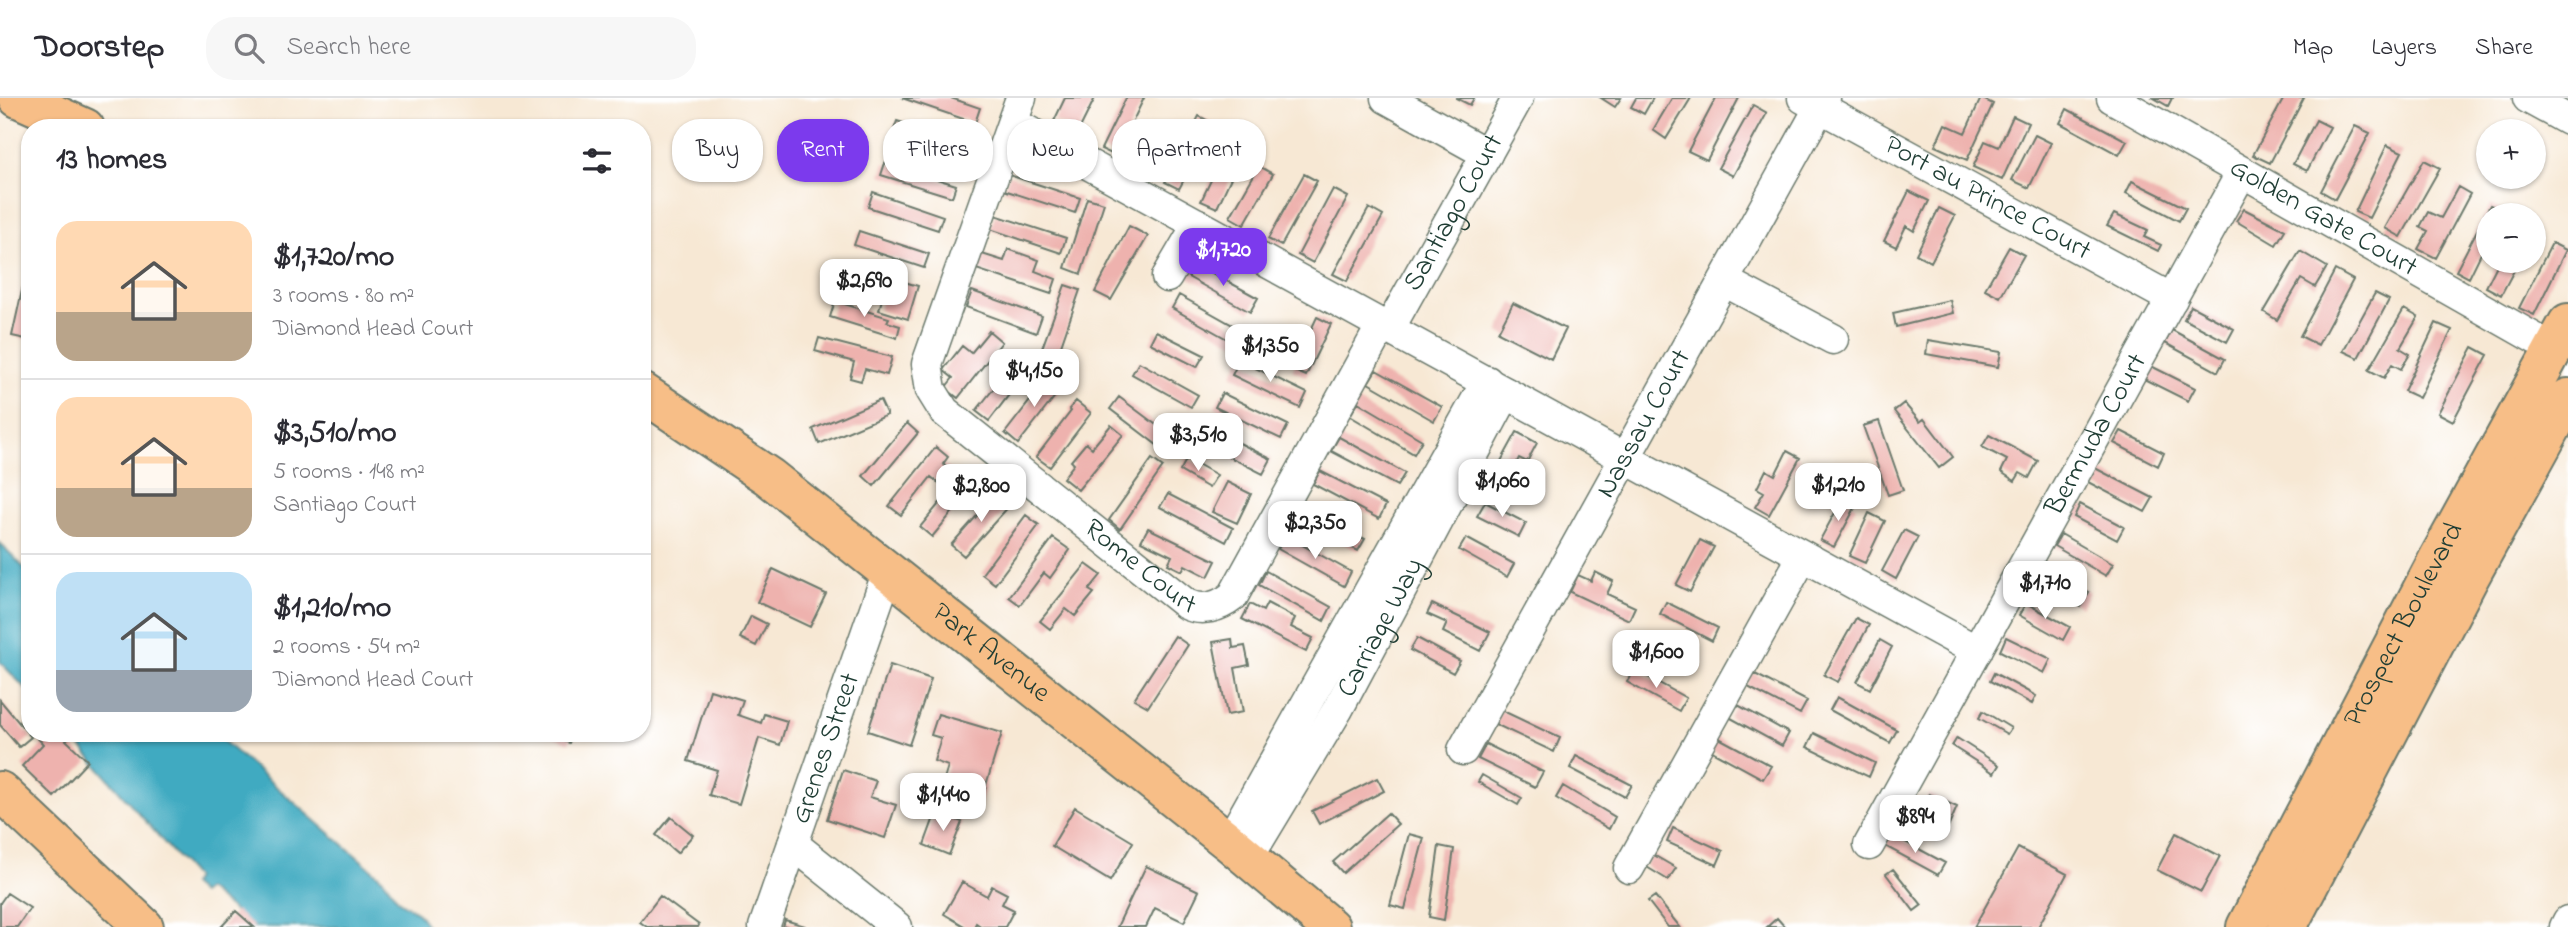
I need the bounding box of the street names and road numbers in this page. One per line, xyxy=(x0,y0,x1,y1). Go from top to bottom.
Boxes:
street label: Port au Prince Court xyxy=(1876,125,2098,272)
street label: Santiago Court xyxy=(1393,127,1514,299)
street label: Golden Gate Court xyxy=(2221,148,2425,288)
street label: Nassau Court xyxy=(1586,342,1702,506)
street label: Bermuda Court xyxy=(2034,346,2158,524)
street label: Rome Court xyxy=(1074,509,1201,627)
street label: Prospect Boulevard xyxy=(2333,515,2475,734)
street label: Carriage Way xyxy=(1327,551,1435,705)
street label: Park Avenue xyxy=(923,593,1059,713)
street label: Grenes Street xyxy=(781,668,871,829)

